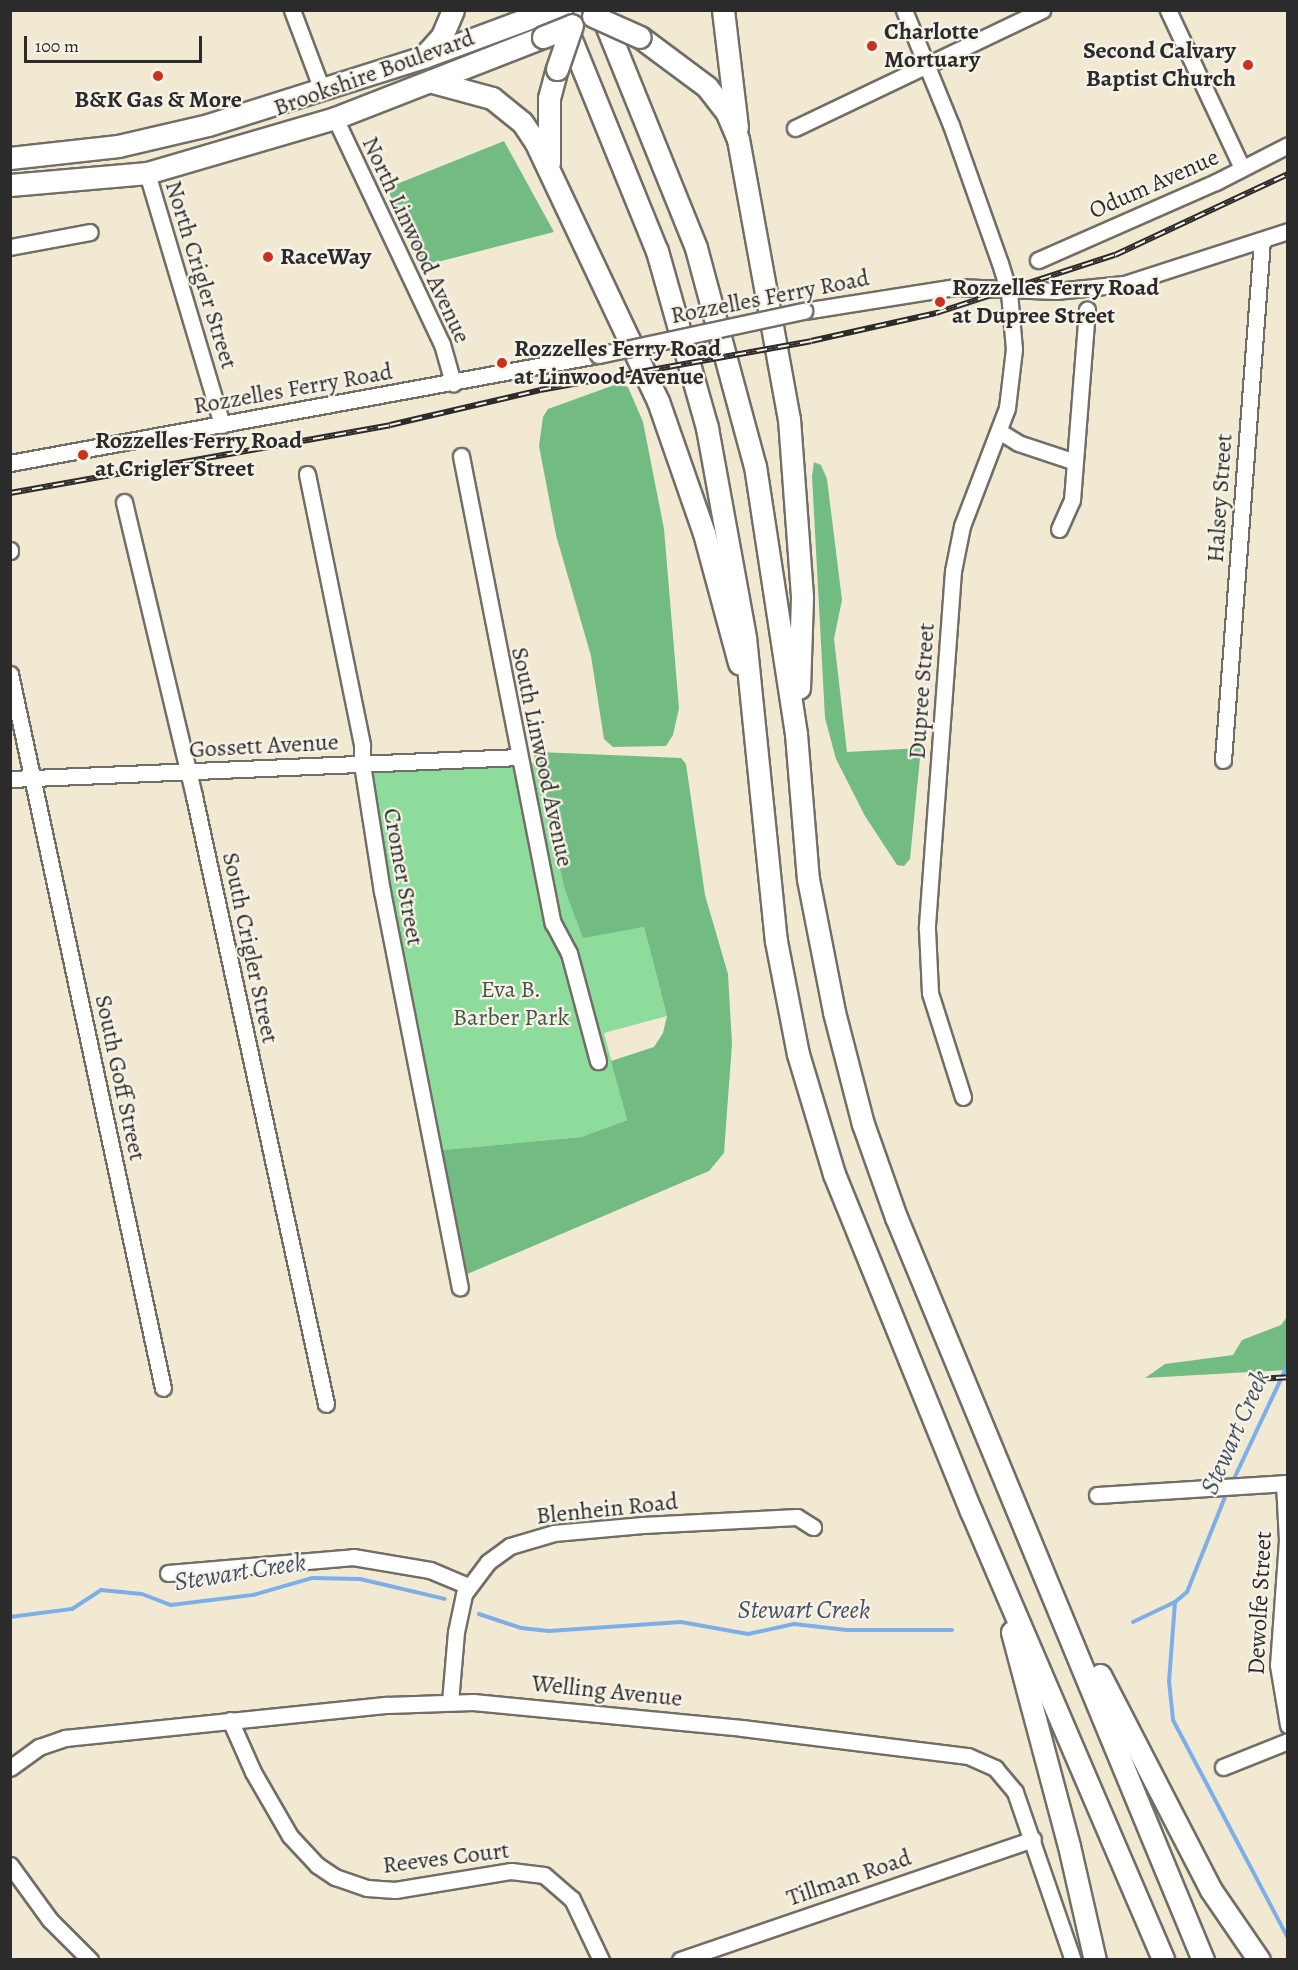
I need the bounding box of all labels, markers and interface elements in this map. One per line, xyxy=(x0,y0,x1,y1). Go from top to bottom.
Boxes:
place label: Charlotte Mortuary xyxy=(884,18,980,74)
street label: Brookshire Boulevard xyxy=(270,23,478,123)
scale bar xyxy=(27,24,206,62)
text: 100 m xyxy=(35,34,79,58)
place label: Second Calvary Baptist Church xyxy=(1083,37,1236,93)
marker: Charlotte Mortuary xyxy=(865,39,879,53)
marker: Second Calvary Baptist Church xyxy=(1241,58,1255,72)
marker: B&K Gas & More xyxy=(151,69,165,83)
place label: B&K Gas & More xyxy=(74,86,242,114)
street label: North Linwood Avenue xyxy=(355,132,477,348)
street label: Odum Avenue xyxy=(1085,143,1223,225)
street label: North Crigler Street xyxy=(159,177,243,373)
place label: RaceWay xyxy=(280,243,371,271)
marker: RaceWay xyxy=(261,250,275,264)
street label: Rozzelles Ferry Road xyxy=(668,264,872,330)
place label: Rozzelles Ferry Road at Dupree Street xyxy=(952,274,1159,330)
marker: Rozzelles Ferry Road at Dupree Street xyxy=(933,295,947,309)
place label: Rozzelles Ferry Road at Linwood Avenue xyxy=(514,335,721,391)
marker: Rozzelles Ferry Road at Linwood Avenue xyxy=(495,356,509,370)
street label: Rozzelles Ferry Road xyxy=(191,357,395,421)
place label: Rozzelles Ferry Road at Crigler Street xyxy=(95,427,302,483)
street label: Halsey Street xyxy=(1201,432,1239,564)
marker: Rozzelles Ferry Road at Crigler Street xyxy=(76,448,90,462)
street label: Dupree Street xyxy=(903,622,941,760)
street label: South Linwood Avenue xyxy=(505,645,579,869)
street label: Gossett Avenue xyxy=(189,728,339,764)
street label: Cromer Street xyxy=(377,806,429,948)
street label: South Crigler Street xyxy=(216,850,284,1046)
park label: Eva B. Barber Park xyxy=(453,976,569,1032)
street label: South Goff Street xyxy=(88,992,152,1164)
water label: Stewart Creek xyxy=(1194,1365,1276,1499)
street label: Blenhein Road xyxy=(535,1487,679,1531)
street label: Dewolfe Street xyxy=(1242,1530,1278,1676)
water label: Stewart Creek xyxy=(172,1546,308,1598)
water label: Stewart Creek xyxy=(738,1594,870,1626)
street label: Welling Avenue xyxy=(530,1669,684,1713)
street label: Reeves Court xyxy=(381,1836,511,1880)
street label: Tillman Road xyxy=(783,1843,915,1913)

